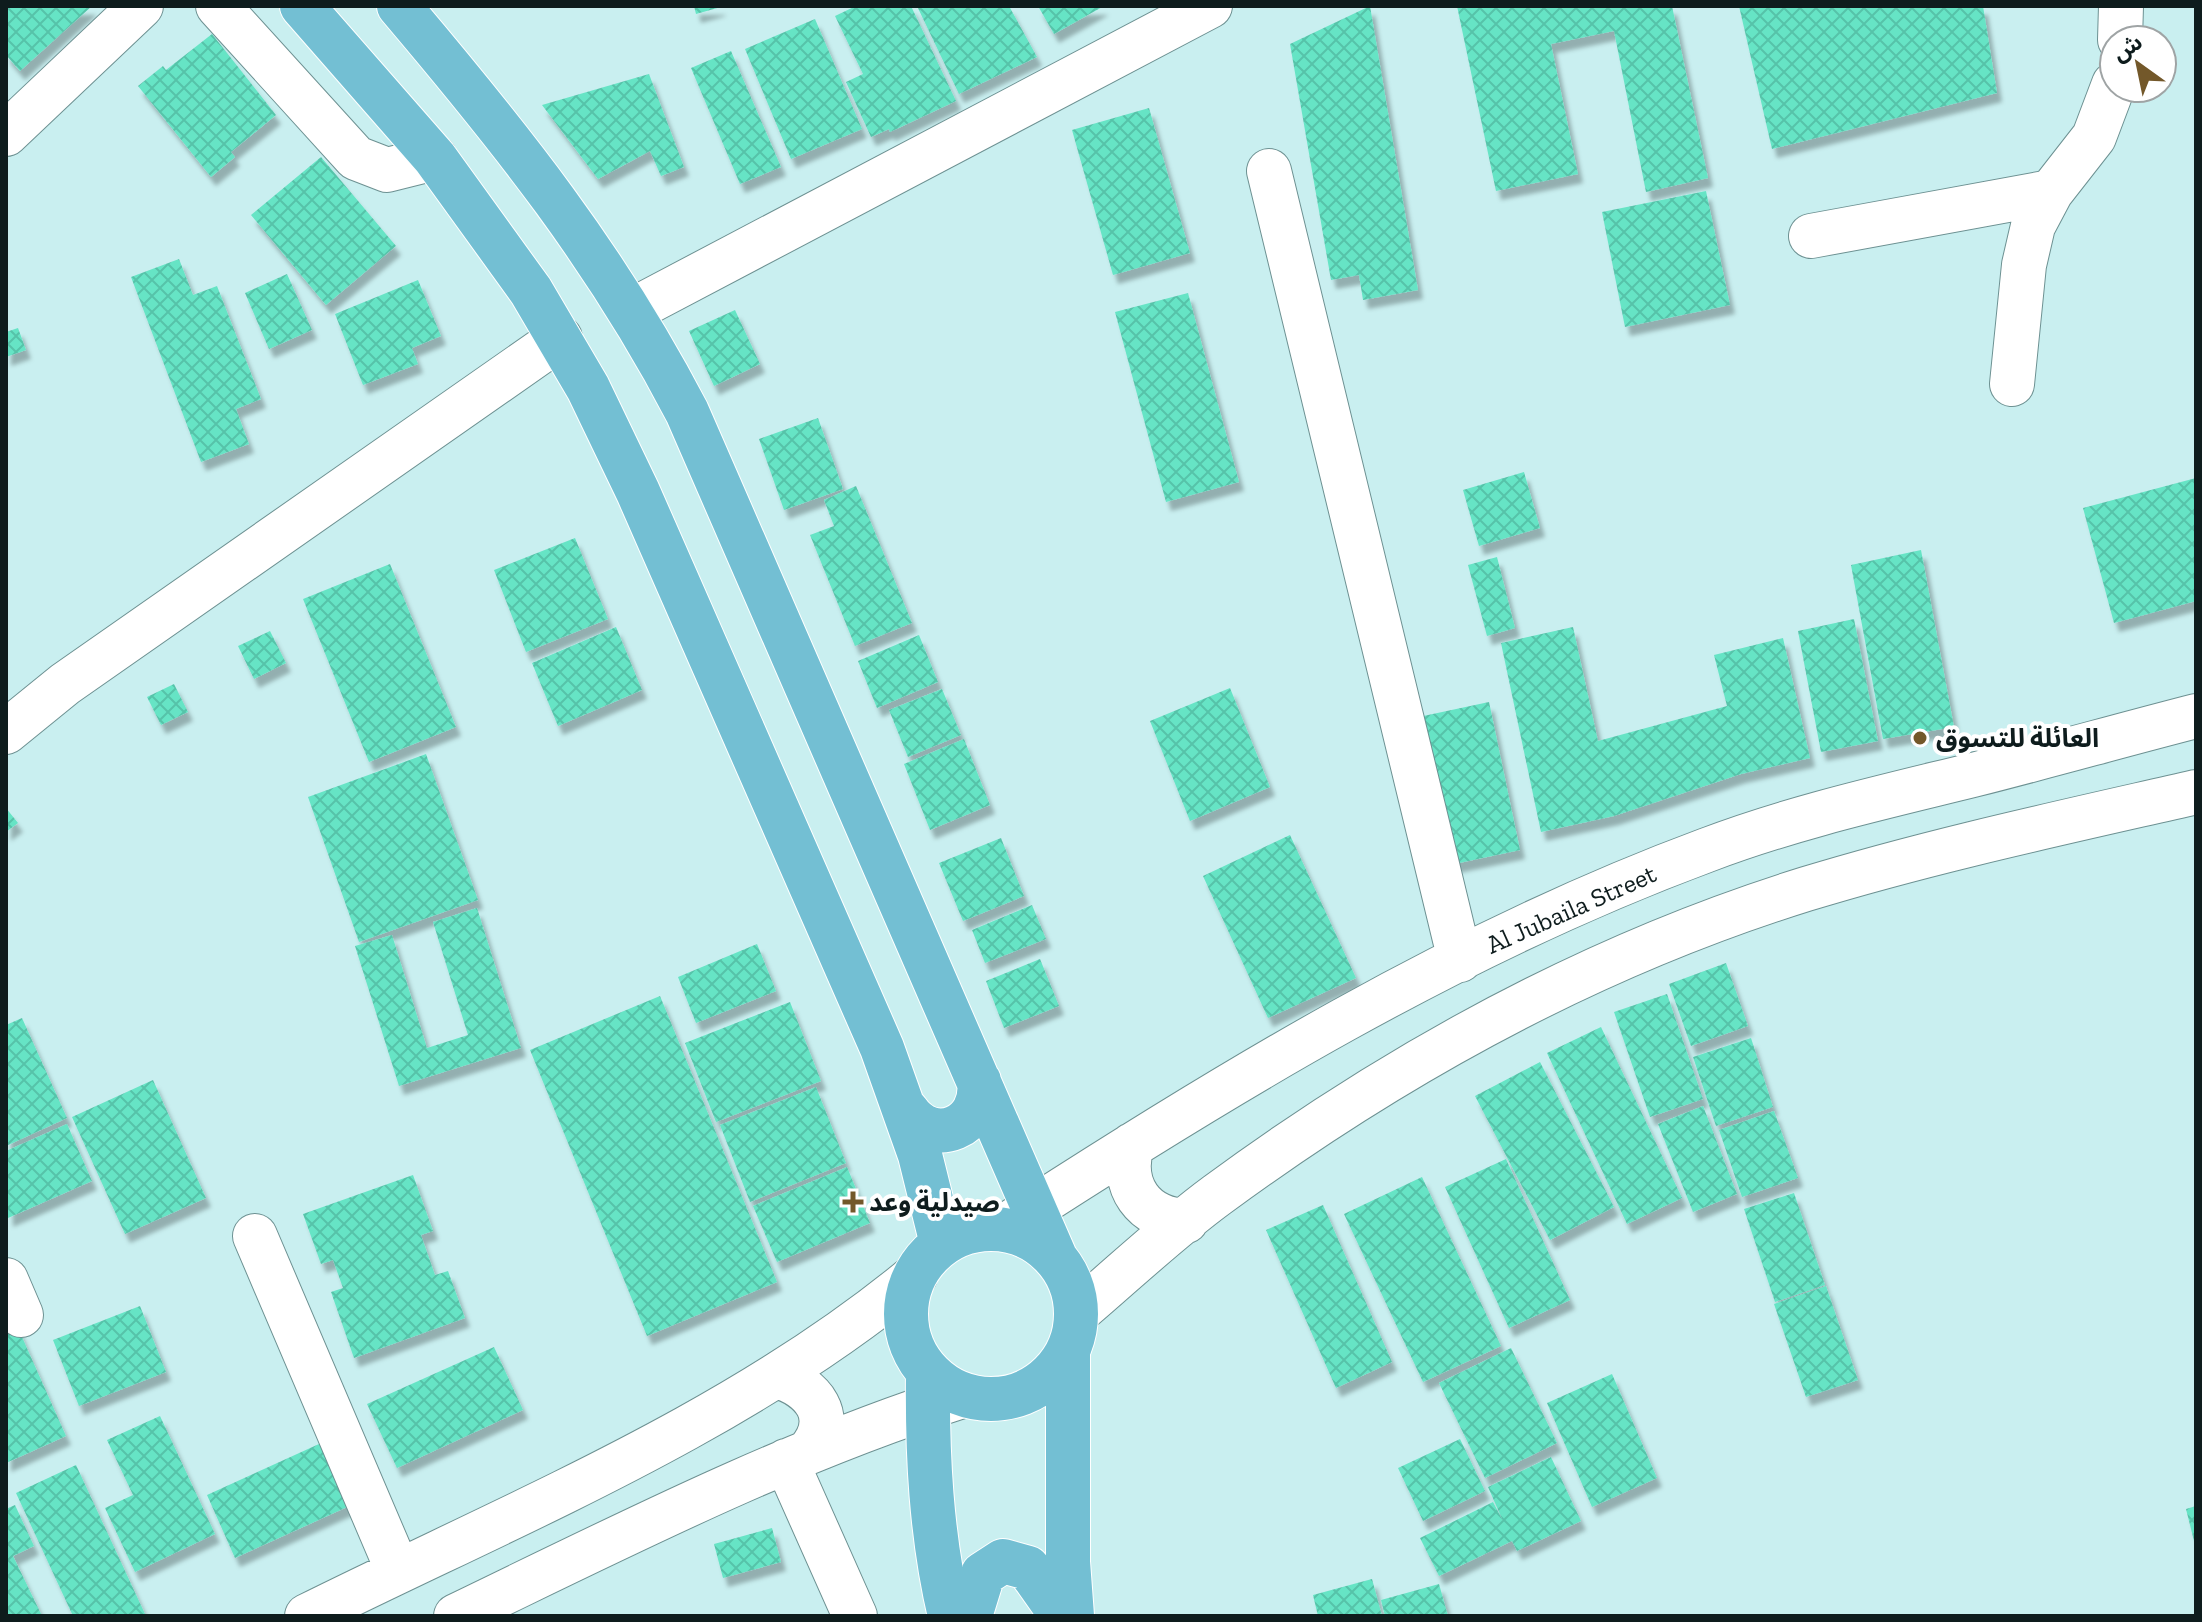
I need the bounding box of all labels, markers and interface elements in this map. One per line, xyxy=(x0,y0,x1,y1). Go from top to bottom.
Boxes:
north arrow xyxy=(2098,24,2178,104)
text: ش xyxy=(2107,28,2147,67)
place label: العائلة للتسوق xyxy=(1936,722,2099,754)
marker: العائلة للتسوق xyxy=(1911,729,1929,747)
street label: Al Jubaila Street xyxy=(1481,857,1661,961)
place label: صيدلية وعد xyxy=(869,1186,1000,1218)
marker: صيدلية وعد xyxy=(844,1193,862,1211)

